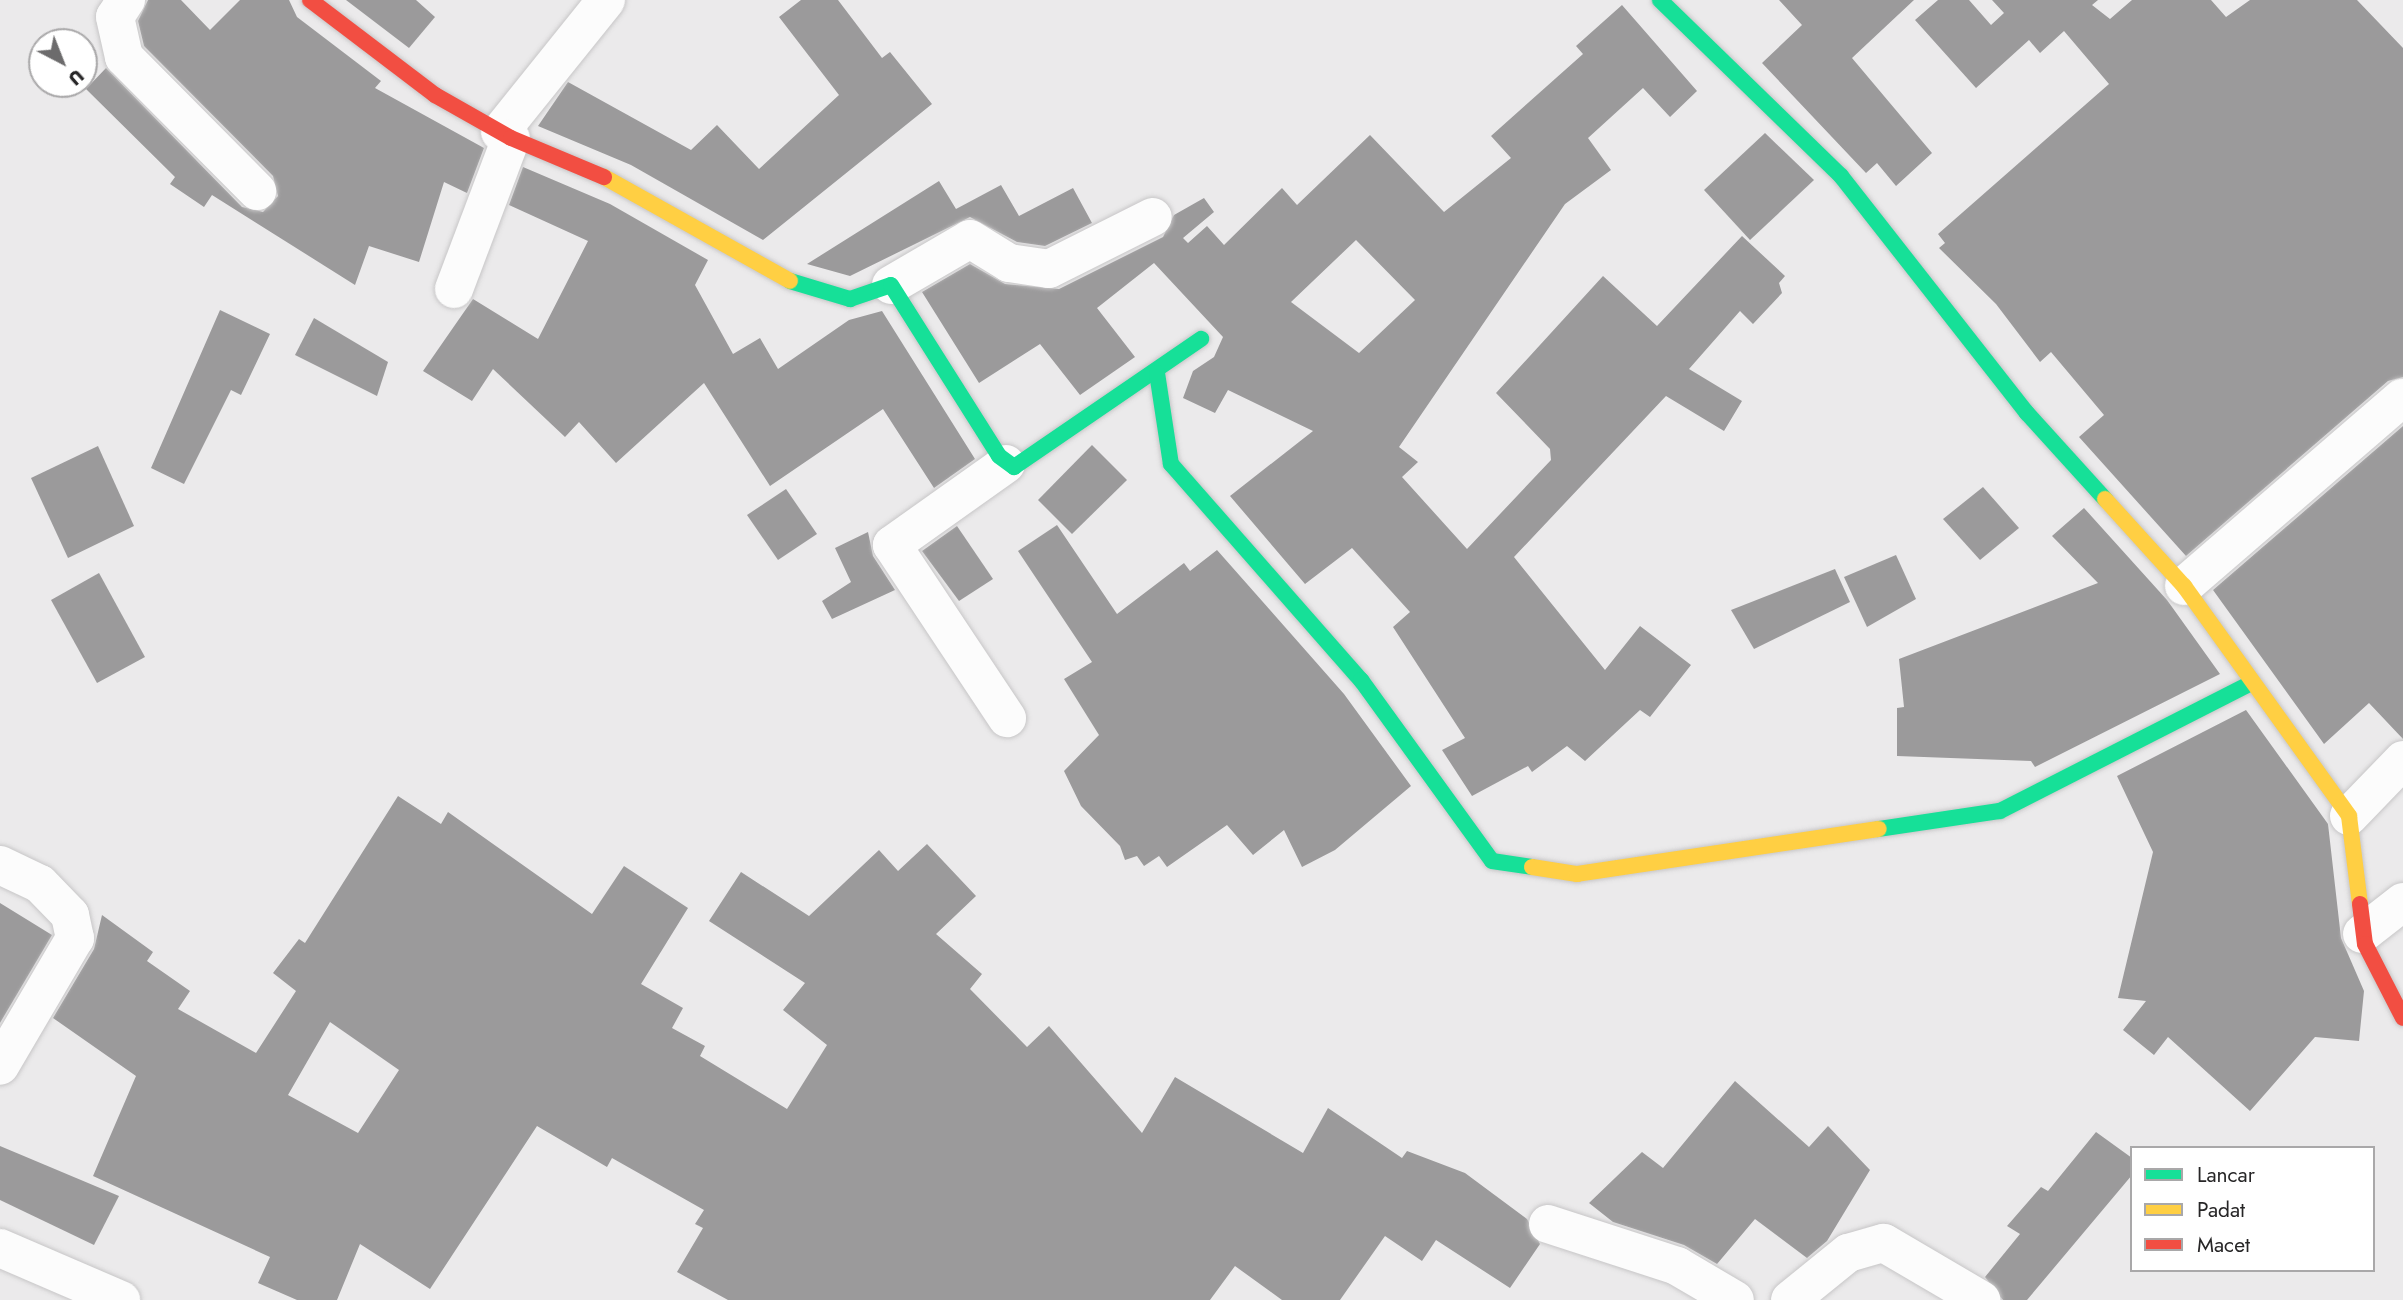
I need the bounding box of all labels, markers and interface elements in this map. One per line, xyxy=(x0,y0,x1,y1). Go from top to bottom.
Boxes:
north arrow xyxy=(28,28,98,98)
text: U xyxy=(62,63,90,92)
legend xyxy=(2130,1146,2375,1272)
text: Lancar xyxy=(2197,1160,2255,1190)
text: Padat xyxy=(2197,1195,2245,1225)
text: Macet xyxy=(2197,1230,2250,1260)

